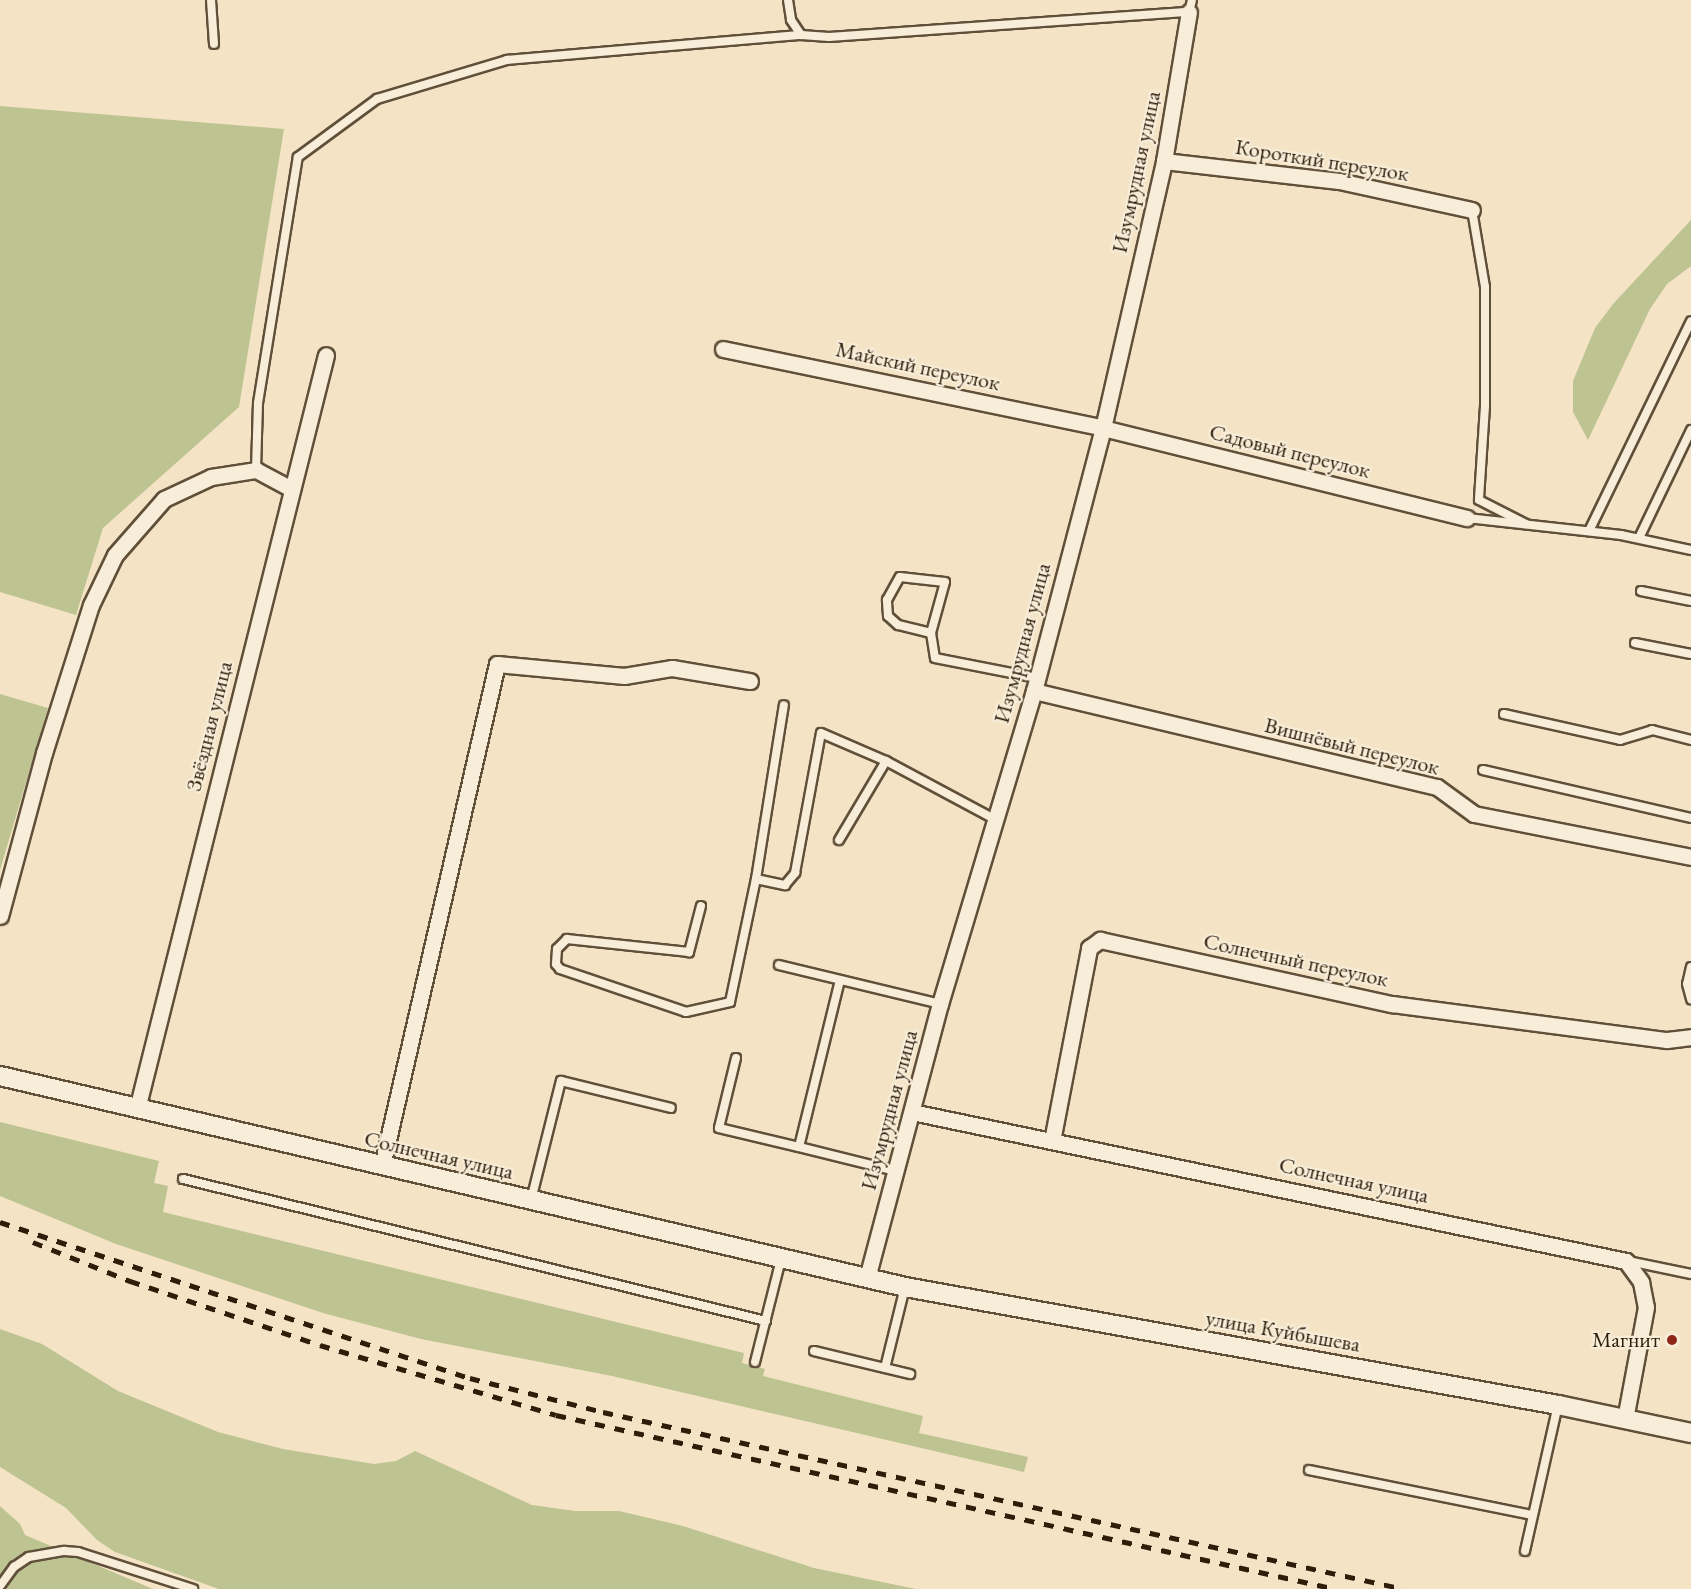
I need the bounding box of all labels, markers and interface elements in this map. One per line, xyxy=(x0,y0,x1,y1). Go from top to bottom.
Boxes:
street label: Изумрудная улица xyxy=(1106,89,1166,255)
street label: Короткий переулок xyxy=(1233,133,1411,187)
street label: Майский переулок xyxy=(833,336,1003,396)
street label: Садовый переулок xyxy=(1207,418,1373,484)
street label: Изумрудная улица xyxy=(988,560,1056,726)
street label: Звёздная улица xyxy=(180,658,238,794)
street label: Вишнёвый переулок xyxy=(1262,712,1442,780)
street label: Солнечный переулок xyxy=(1201,928,1391,992)
street label: Изумрудная улица xyxy=(855,1027,923,1193)
street label: Солнечная улица xyxy=(362,1125,516,1185)
street label: Солнечная улица xyxy=(1277,1151,1431,1209)
street label: улица Куйбышева xyxy=(1204,1304,1362,1358)
place label: Магнит xyxy=(1592,1327,1660,1353)
marker: Магнит xyxy=(1665,1333,1679,1347)

